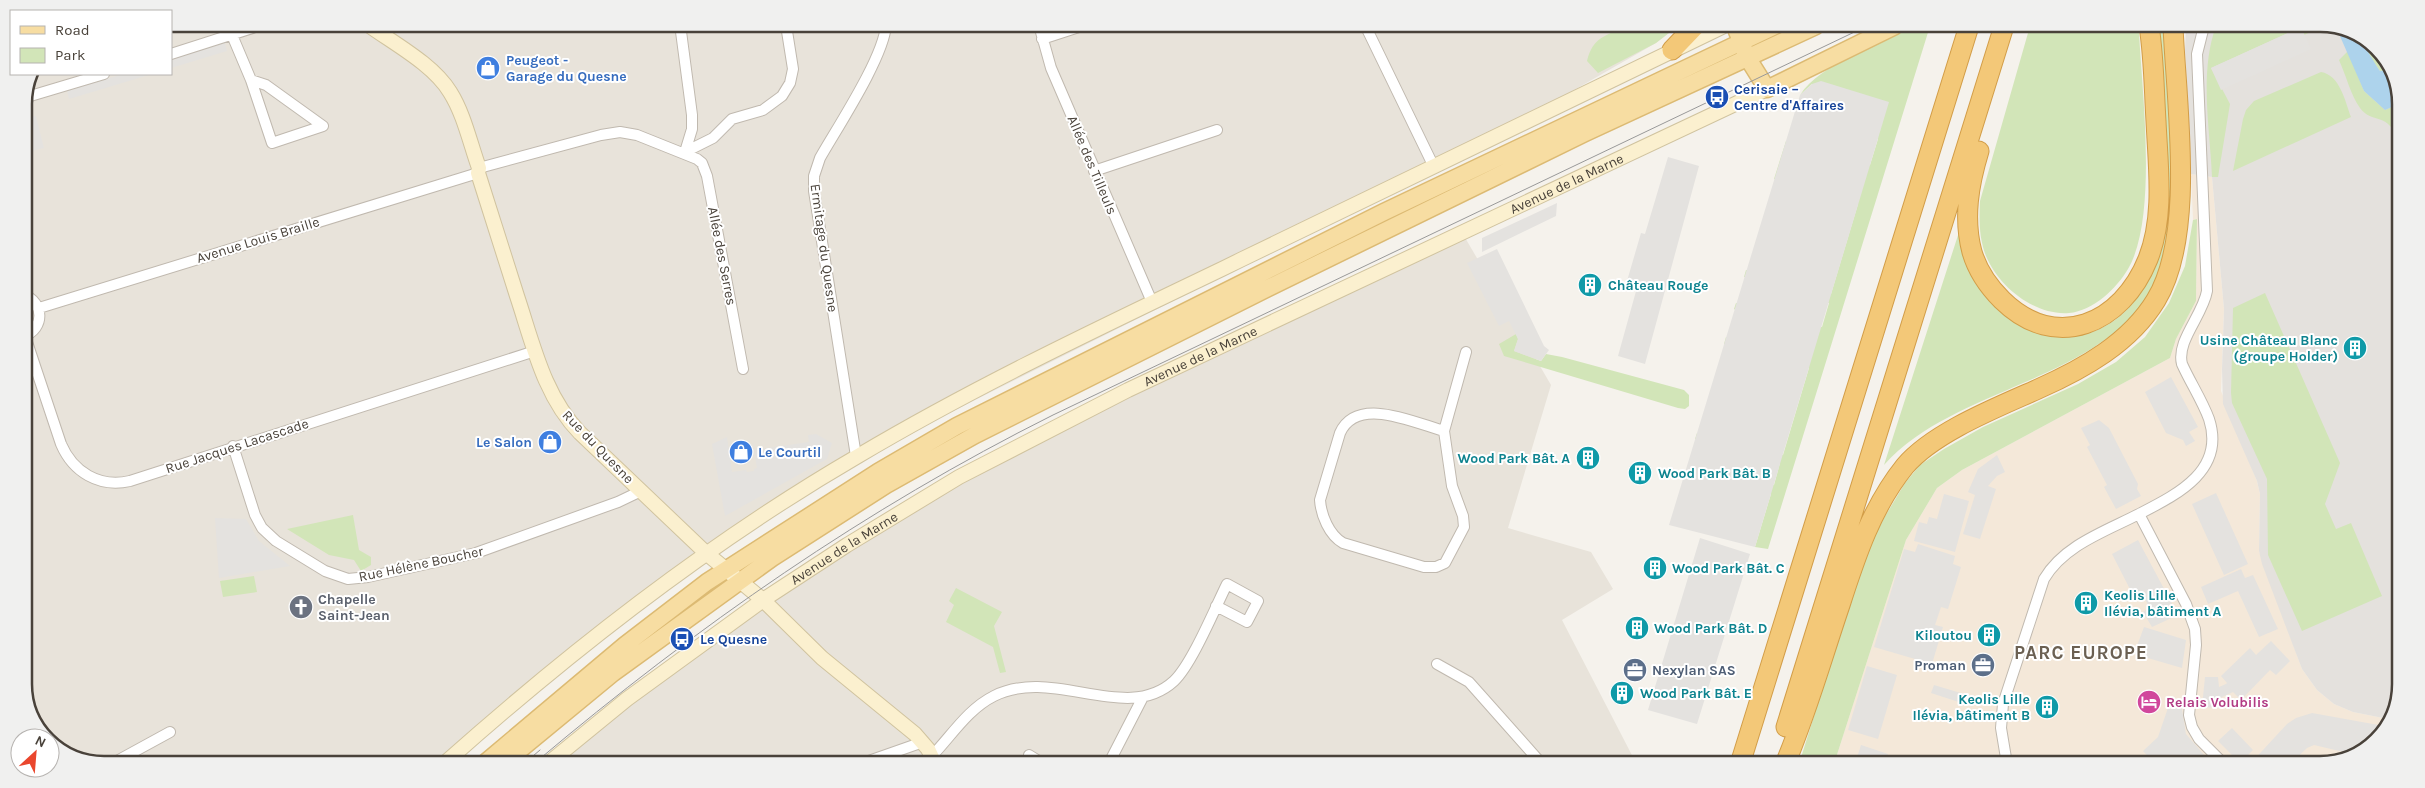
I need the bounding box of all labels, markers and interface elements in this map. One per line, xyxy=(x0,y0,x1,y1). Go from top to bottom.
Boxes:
legend xyxy=(10,10,172,75)
text: Road xyxy=(55,21,90,39)
text: Park xyxy=(55,46,85,64)
place label: Peugeot - Garage du Quesne xyxy=(506,52,627,85)
shop icon: Peugeot - Garage du Quesne xyxy=(475,55,501,81)
place label: Cerisaie – Centre d'Affaires xyxy=(1734,81,1844,114)
bus stop icon: Cerisaie – Centre d'Affaires xyxy=(1704,84,1730,110)
street label: Allée des Tilleuls xyxy=(1064,113,1120,217)
street label: Avenue de la Marne xyxy=(1507,149,1626,217)
street label: Ermitage du Quesne xyxy=(807,183,841,313)
street label: Allée des Serres xyxy=(704,205,740,307)
street label: Avenue Louis Braille xyxy=(194,213,322,267)
building icon: Château Rouge xyxy=(1577,272,1603,298)
place label: Château Rouge xyxy=(1608,277,1709,294)
street label: Avenue de la Marne xyxy=(1141,322,1260,390)
place label: Usine Château Blanc (groupe Holder) xyxy=(2200,332,2338,365)
building icon: Usine Château Blanc (groupe Holder) xyxy=(2342,335,2368,361)
street label: Rue du Quesne xyxy=(559,407,637,487)
street label: Rue Jacques Lacascade xyxy=(163,415,311,477)
shop icon: Le Salon xyxy=(537,429,563,455)
place label: Le Salon xyxy=(476,434,532,451)
shop icon: Le Courtil xyxy=(728,439,754,465)
place label: Le Courtil xyxy=(758,444,821,461)
building icon: Wood Park Bât. A xyxy=(1575,445,1601,471)
place label: Wood Park Bât. A xyxy=(1458,450,1570,467)
building icon: Wood Park Bât. B xyxy=(1627,460,1653,486)
place label: Wood Park Bât. B xyxy=(1658,465,1771,482)
street label: Avenue de la Marne xyxy=(787,508,901,588)
street label: Rue Hélène Boucher xyxy=(357,542,486,586)
building icon: Wood Park Bât. C xyxy=(1642,555,1668,581)
place label: Wood Park Bât. C xyxy=(1672,560,1785,577)
place label: Keolis Lille Ilévia, bâtiment A xyxy=(2104,587,2221,620)
building icon: Keolis Lille Ilévia, bâtiment A xyxy=(2073,590,2099,616)
place label: Chapelle Saint-Jean xyxy=(318,591,390,624)
church icon: Chapelle Saint-Jean xyxy=(288,594,314,620)
building icon: Wood Park Bât. D xyxy=(1624,615,1650,641)
place label: Wood Park Bât. D xyxy=(1654,620,1767,637)
building icon: Kiloutou xyxy=(1976,622,2002,648)
bus stop icon: Le Quesne xyxy=(669,626,695,652)
place label: Kiloutou xyxy=(1915,627,1972,644)
place label: Le Quesne xyxy=(700,631,767,648)
district label: PARC EUROPE xyxy=(2014,642,2148,664)
office icon: Proman xyxy=(1970,652,1996,678)
office icon: Nexylan SAS xyxy=(1622,657,1648,683)
place label: Proman xyxy=(1914,657,1966,674)
place label: Nexylan SAS xyxy=(1652,662,1736,679)
building icon: Wood Park Bât. E xyxy=(1609,680,1635,706)
place label: Wood Park Bât. E xyxy=(1640,685,1752,702)
hotel icon: Relais Volubilis xyxy=(2136,689,2162,715)
place label: Keolis Lille Ilévia, bâtiment B xyxy=(1912,691,2030,724)
building icon: Keolis Lille Ilévia, bâtiment B xyxy=(2034,694,2060,720)
place label: Relais Volubilis xyxy=(2166,694,2269,711)
north arrow xyxy=(10,728,60,778)
text: N xyxy=(32,732,49,752)

